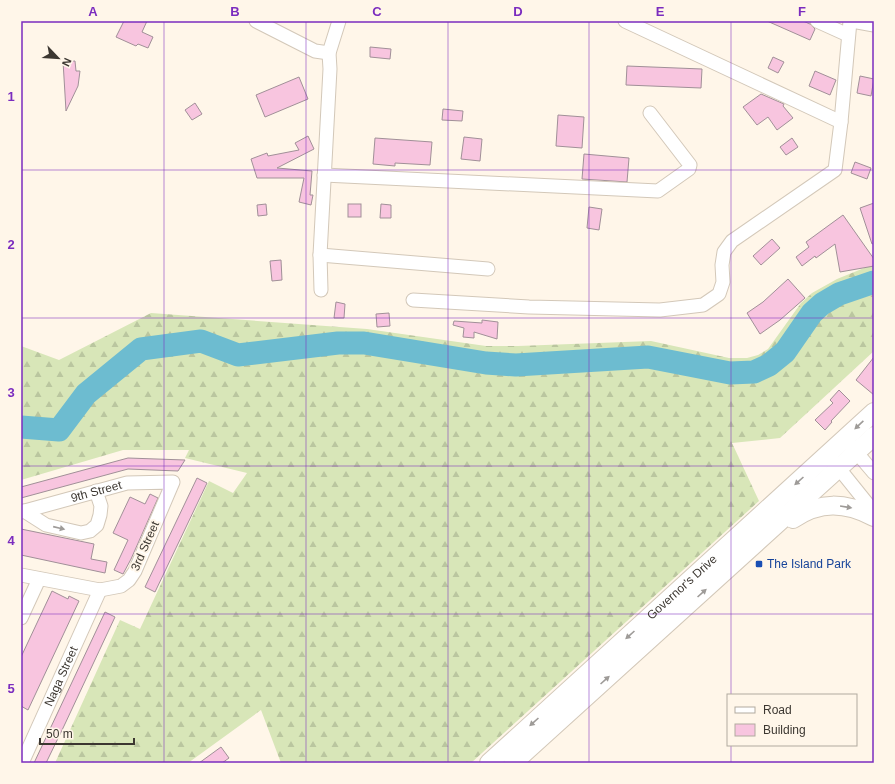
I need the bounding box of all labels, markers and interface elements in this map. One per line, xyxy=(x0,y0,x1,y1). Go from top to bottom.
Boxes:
text: A xyxy=(88,4,98,19)
text: B xyxy=(230,4,240,19)
text: C xyxy=(372,4,382,19)
text: D xyxy=(513,4,523,19)
text: E xyxy=(656,4,665,19)
text: F xyxy=(798,4,806,19)
north arrow xyxy=(38,38,78,78)
text: N xyxy=(60,56,74,68)
text: 1 xyxy=(7,89,15,104)
text: 2 xyxy=(7,237,15,252)
text: 3 xyxy=(7,385,15,400)
one-way arrow xyxy=(854,421,864,430)
one-way arrow xyxy=(794,477,804,486)
street label: 9th Street xyxy=(69,478,124,505)
one-way arrow xyxy=(840,504,852,510)
street label: 3rd Street xyxy=(128,518,162,573)
one-way arrow xyxy=(53,525,65,531)
text: 4 xyxy=(7,533,15,548)
street label: Governor's Drive xyxy=(644,552,720,623)
place label: The Island Park xyxy=(767,557,852,571)
marker: The Island Park xyxy=(754,559,764,569)
one-way arrow xyxy=(697,588,707,597)
one-way arrow xyxy=(626,630,635,639)
street label: Naga Street xyxy=(41,644,81,709)
one-way arrow xyxy=(600,675,610,684)
text: 5 xyxy=(7,681,15,696)
legend xyxy=(727,694,857,746)
text: Road xyxy=(763,703,792,717)
one-way arrow xyxy=(529,718,539,727)
scale bar xyxy=(40,720,134,746)
text: Building xyxy=(763,723,806,737)
text: 50 m xyxy=(46,727,73,741)

